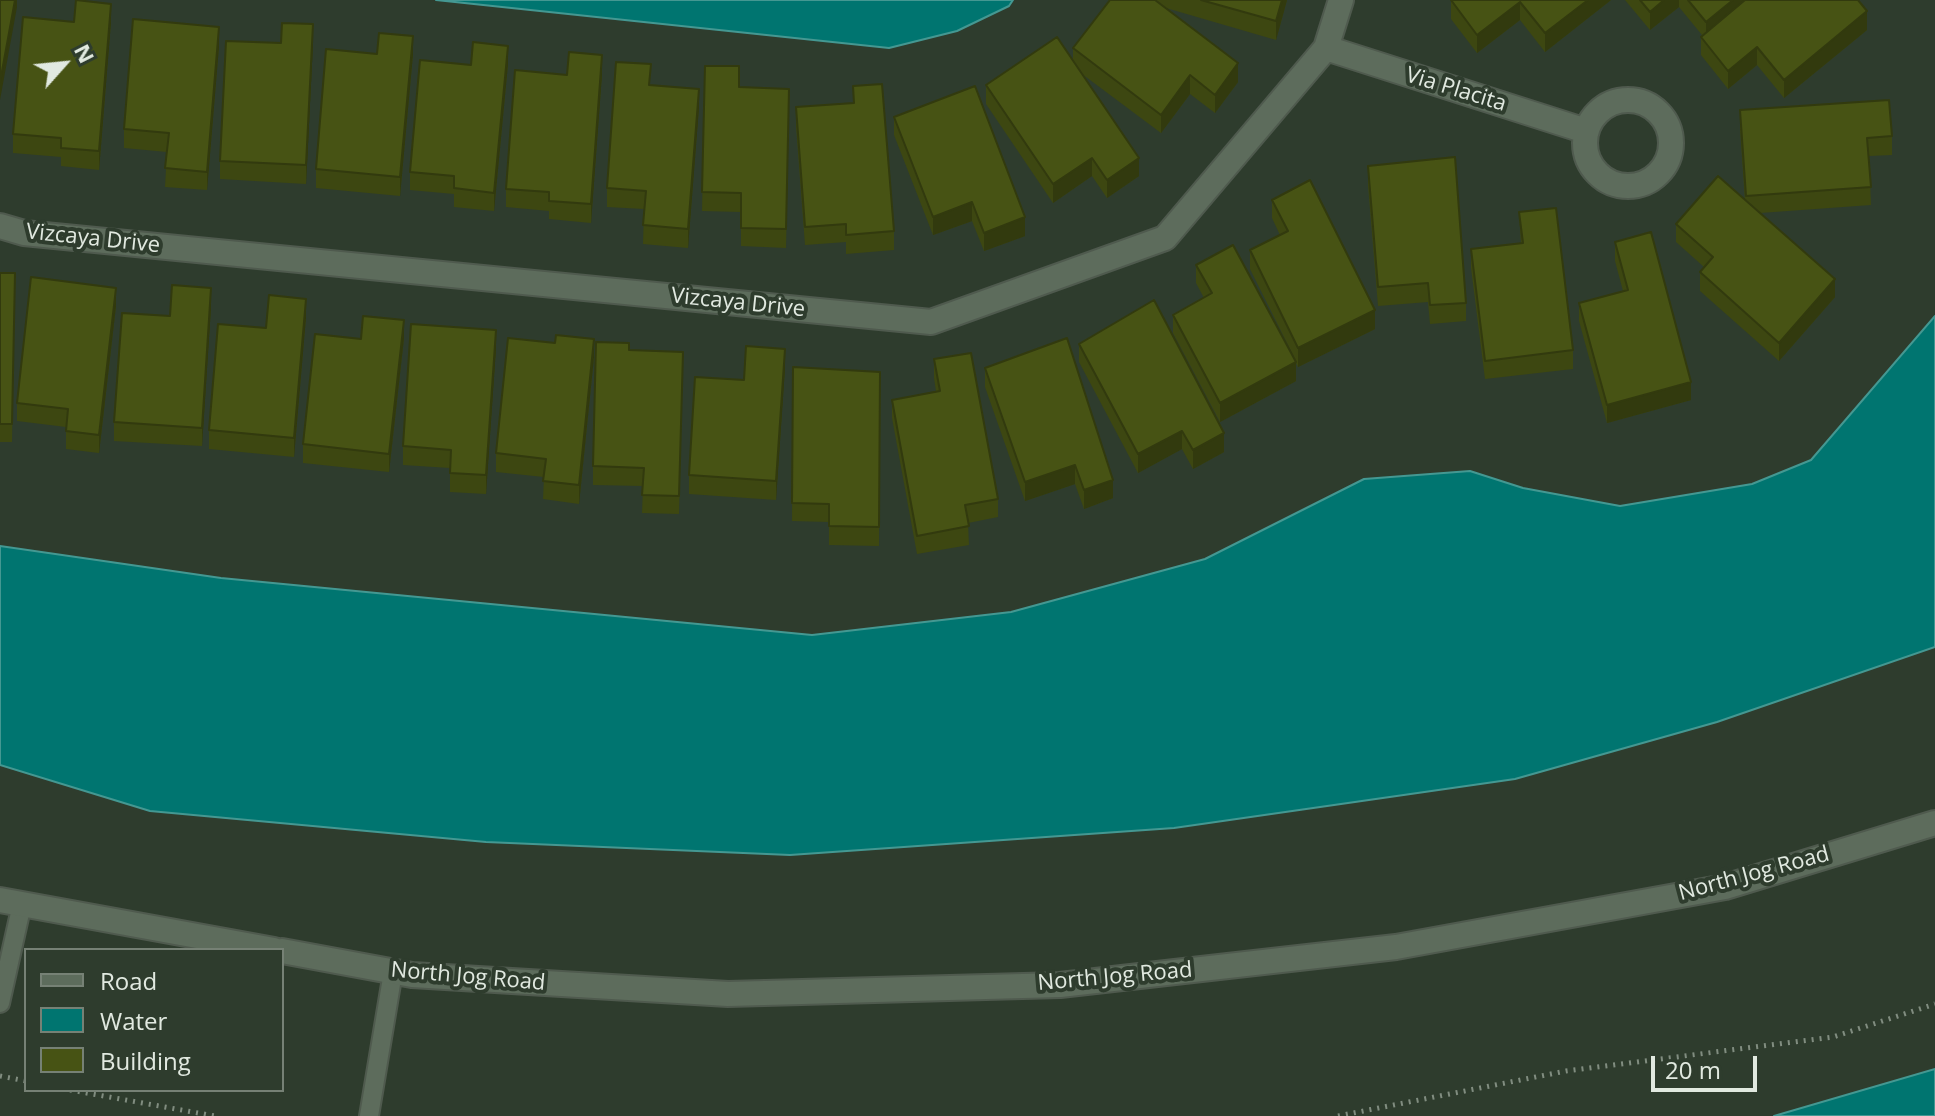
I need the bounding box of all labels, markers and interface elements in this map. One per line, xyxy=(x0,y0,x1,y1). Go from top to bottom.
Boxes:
north arrow xyxy=(24,24,104,104)
text: N xyxy=(68,38,103,68)
street label: Via Placita xyxy=(1403,62,1509,118)
street label: Vizcaya Drive xyxy=(25,219,161,259)
street label: Vizcaya Drive xyxy=(670,283,806,323)
street label: North Jog Road xyxy=(1676,841,1832,907)
legend xyxy=(24,948,284,1092)
street label: North Jog Road xyxy=(390,957,546,997)
street label: North Jog Road xyxy=(1037,957,1193,997)
text: Road xyxy=(100,964,157,997)
text: Water xyxy=(100,1004,167,1037)
scale bar xyxy=(1655,1040,1761,1090)
text: Building xyxy=(100,1044,191,1077)
text: 20 m xyxy=(1665,1053,1721,1086)

